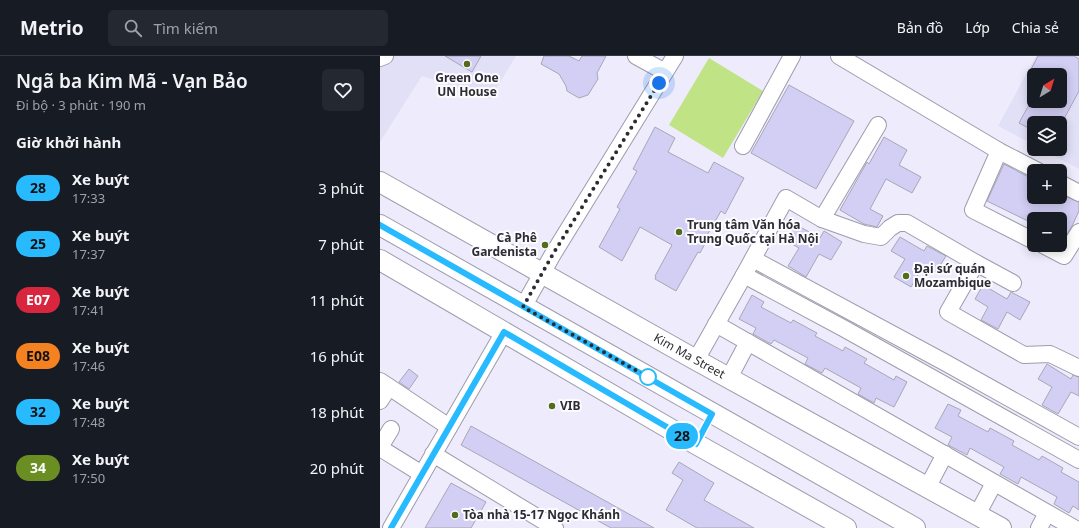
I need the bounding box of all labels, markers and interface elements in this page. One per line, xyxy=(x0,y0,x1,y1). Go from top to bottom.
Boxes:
search box xyxy=(108,10,388,46)
text: Metrio xyxy=(20,15,84,41)
icon: search xyxy=(122,17,144,39)
text: Tìm kiếm xyxy=(154,18,218,38)
text: Bản đồ xyxy=(897,18,943,37)
text: Lớp xyxy=(965,18,990,37)
text: Chia sẻ xyxy=(1012,18,1059,37)
marker: Green One UN House xyxy=(462,59,472,69)
text: Ngã ba Kim Mã - Vạn Bảo xyxy=(16,68,248,94)
north arrow xyxy=(1027,68,1067,108)
map controls xyxy=(1027,68,1067,252)
button: heart xyxy=(322,69,364,111)
place label: Green One UN House xyxy=(435,69,499,100)
your location xyxy=(649,73,669,93)
text: Đi bộ · 3 phút · 190 m xyxy=(16,96,146,114)
button: layers xyxy=(1027,116,1067,156)
text: Giờ khởi hành xyxy=(16,132,121,152)
button: + xyxy=(1027,164,1067,204)
text: Xe buýt xyxy=(72,169,129,189)
text: 28 xyxy=(30,178,46,197)
text: 3 phút xyxy=(318,178,364,198)
text: 17:33 xyxy=(72,189,105,207)
button: − xyxy=(1027,212,1067,252)
place label: Trung tâm Văn hóa Trung Quốc tại Hà Nội xyxy=(687,216,819,247)
text: Xe buýt xyxy=(72,225,129,245)
marker: Trung tâm Văn hóa Trung Quốc tại Hà Nội xyxy=(674,227,684,237)
place label: Cà Phê Gardenista xyxy=(471,229,537,260)
text: 25 xyxy=(30,234,46,253)
text: 7 phút xyxy=(318,234,364,254)
marker: Cà Phê Gardenista xyxy=(540,240,550,250)
text: 17:37 xyxy=(72,245,105,263)
place label: Đại sứ quán Mozambique xyxy=(914,260,991,291)
marker: Đại sứ quán Mozambique xyxy=(901,271,911,281)
text: Xe buýt xyxy=(72,281,129,301)
text: E07 xyxy=(26,290,50,309)
text: 11 phút xyxy=(310,290,364,310)
text: 17:41 xyxy=(72,301,105,319)
street label: Kim Ma Street xyxy=(651,329,729,383)
text: Xe buýt xyxy=(72,337,129,357)
text: E08 xyxy=(26,346,50,365)
text: 16 phút xyxy=(310,346,364,366)
text: 17:46 xyxy=(72,357,105,375)
unlabelled marker xyxy=(639,368,657,386)
text: Xe buýt xyxy=(72,393,129,413)
place label: VIB xyxy=(560,397,580,414)
marker: VIB xyxy=(547,401,557,411)
text: 32 xyxy=(30,402,46,421)
text: 18 phút xyxy=(310,402,364,422)
text: 17:48 xyxy=(72,413,105,431)
line badge: 28 xyxy=(664,423,700,449)
text: 28 xyxy=(674,426,690,445)
text: Xe buýt xyxy=(72,449,129,469)
text: 34 xyxy=(30,458,46,477)
text: 20 phút xyxy=(310,458,364,478)
text: 17:50 xyxy=(72,469,105,487)
place label: Tòa nhà 15-17 Ngọc Khánh xyxy=(463,506,620,523)
marker: Tòa nhà 15-17 Ngọc Khánh xyxy=(450,510,460,520)

